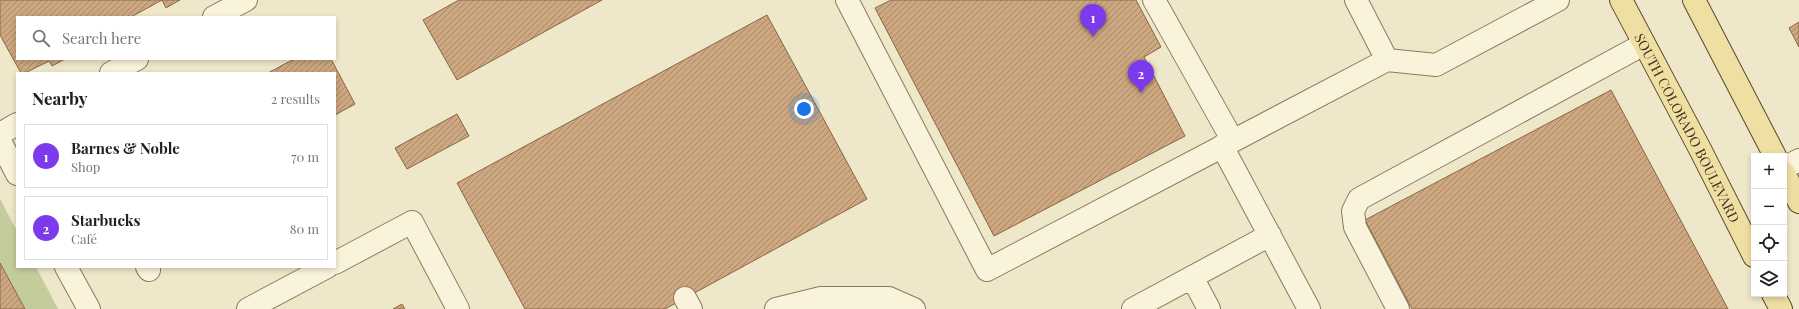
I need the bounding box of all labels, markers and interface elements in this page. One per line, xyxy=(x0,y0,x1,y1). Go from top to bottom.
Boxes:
pin: 1 xyxy=(1080,4,1106,37)
search box xyxy=(16,16,336,60)
icon: search xyxy=(30,27,52,49)
text: Search here xyxy=(62,28,141,48)
street label: SOUTH COLORADO BOULEVARD xyxy=(1631,29,1745,226)
pin: 2 xyxy=(1128,60,1154,93)
text: Nearby xyxy=(32,87,87,109)
text: 2 results xyxy=(271,90,320,107)
your location xyxy=(794,99,814,119)
text: Barnes & Noble xyxy=(71,138,180,158)
text: 1 xyxy=(44,148,48,165)
text: 70 m xyxy=(291,148,319,165)
map controls xyxy=(1751,153,1787,297)
button: + xyxy=(1751,153,1787,189)
text: Shop xyxy=(71,158,100,175)
button: − xyxy=(1751,189,1787,225)
text: Starbucks xyxy=(71,210,141,230)
text: 2 xyxy=(43,220,49,237)
text: 80 m xyxy=(290,220,319,237)
button: locate xyxy=(1751,225,1787,261)
text: Café xyxy=(71,230,97,247)
button: layers xyxy=(1751,261,1787,297)

